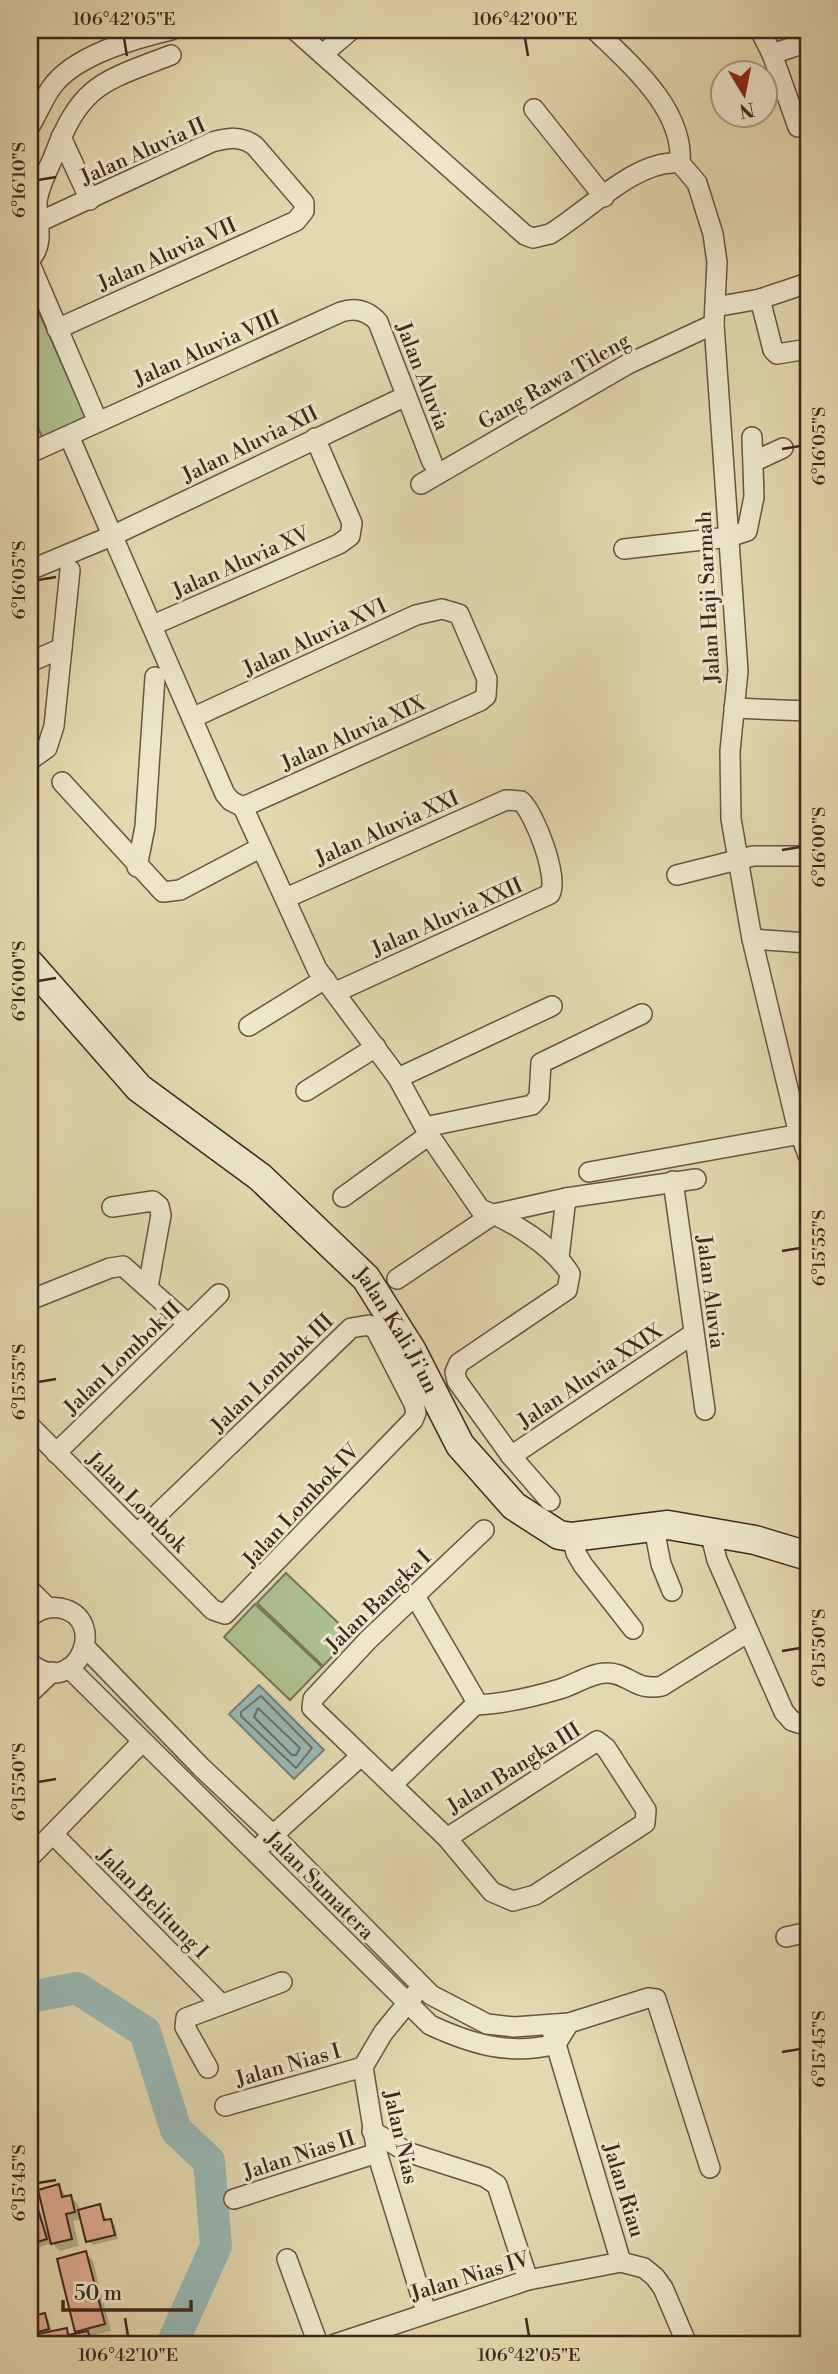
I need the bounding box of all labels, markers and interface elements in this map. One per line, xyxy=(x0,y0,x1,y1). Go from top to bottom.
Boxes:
text: 106°42'05"E xyxy=(73,8,175,31)
text: 106°42'00"E xyxy=(473,8,577,31)
north arrow xyxy=(708,60,778,130)
text: N xyxy=(737,97,756,123)
street label: Jalan Aluvia II xyxy=(76,113,210,191)
text: 6°16'10"S xyxy=(8,142,31,218)
street label: Jalan Aluvia VII xyxy=(93,213,241,298)
street label: Jalan Aluvia VIII xyxy=(129,305,284,393)
street label: Jalan Aluvia xyxy=(389,318,455,434)
street label: Gang Rawa Tileng xyxy=(474,328,635,436)
street label: Jalan Aluvia XII xyxy=(177,401,323,490)
text: 6°16'05"S xyxy=(808,407,831,485)
street label: Jalan Haji Sarmah xyxy=(691,510,727,685)
street label: Jalan Aluvia XV xyxy=(168,521,315,605)
text: 6°16'05"S xyxy=(8,541,31,619)
street label: Jalan Aluvia XVI xyxy=(239,593,391,683)
street label: Jalan Aluvia XIX xyxy=(277,690,430,778)
street label: Jalan Aluvia XXI xyxy=(311,786,463,873)
text: 6°16'00"S xyxy=(808,807,831,887)
street label: Jalan Aluvia XXII xyxy=(367,873,527,963)
text: 6°16'00"S xyxy=(8,941,31,1021)
text: 6°15'55"S xyxy=(808,1210,831,1286)
street label: Jalan Aluvia xyxy=(690,1233,730,1351)
street label: Jalan Kali Ji'un xyxy=(347,1261,444,1398)
street label: Jalan Lombok II xyxy=(58,1296,187,1422)
street label: Jalan Lombok III xyxy=(205,1309,339,1439)
street label: Jalan Aluvia XXIX xyxy=(513,1318,668,1435)
text: 6°15'55"S xyxy=(8,1344,31,1420)
street label: Jalan Lombok IV xyxy=(237,1438,366,1574)
street label: Jalan Lombok xyxy=(80,1446,193,1559)
street label: Jalan Bangka I xyxy=(320,1545,437,1659)
text: 6°15'50"S xyxy=(808,1609,831,1687)
street label: Jalan Bangka III xyxy=(442,1717,586,1821)
text: 6°15'50"S xyxy=(8,1743,31,1821)
street label: Jalan Sumatera xyxy=(259,1825,380,1946)
street label: Jalan Belitung I xyxy=(91,1842,213,1965)
text: 6°15'45"S xyxy=(808,2010,831,2088)
street label: Jalan Nias I xyxy=(232,2039,344,2094)
street label: Jalan Nias xyxy=(376,2087,423,2187)
street label: Jalan Nias II xyxy=(239,2126,358,2187)
street label: Jalan Riau xyxy=(596,2139,650,2241)
text: 6°15'45"S xyxy=(8,2144,31,2222)
street label: Jalan Nias IV xyxy=(407,2246,534,2308)
scale bar xyxy=(63,2269,191,2313)
text: 50 m xyxy=(74,2281,122,2307)
text: 106°42'10"E xyxy=(78,2344,178,2367)
text: 106°42'05"E xyxy=(478,2344,580,2367)

